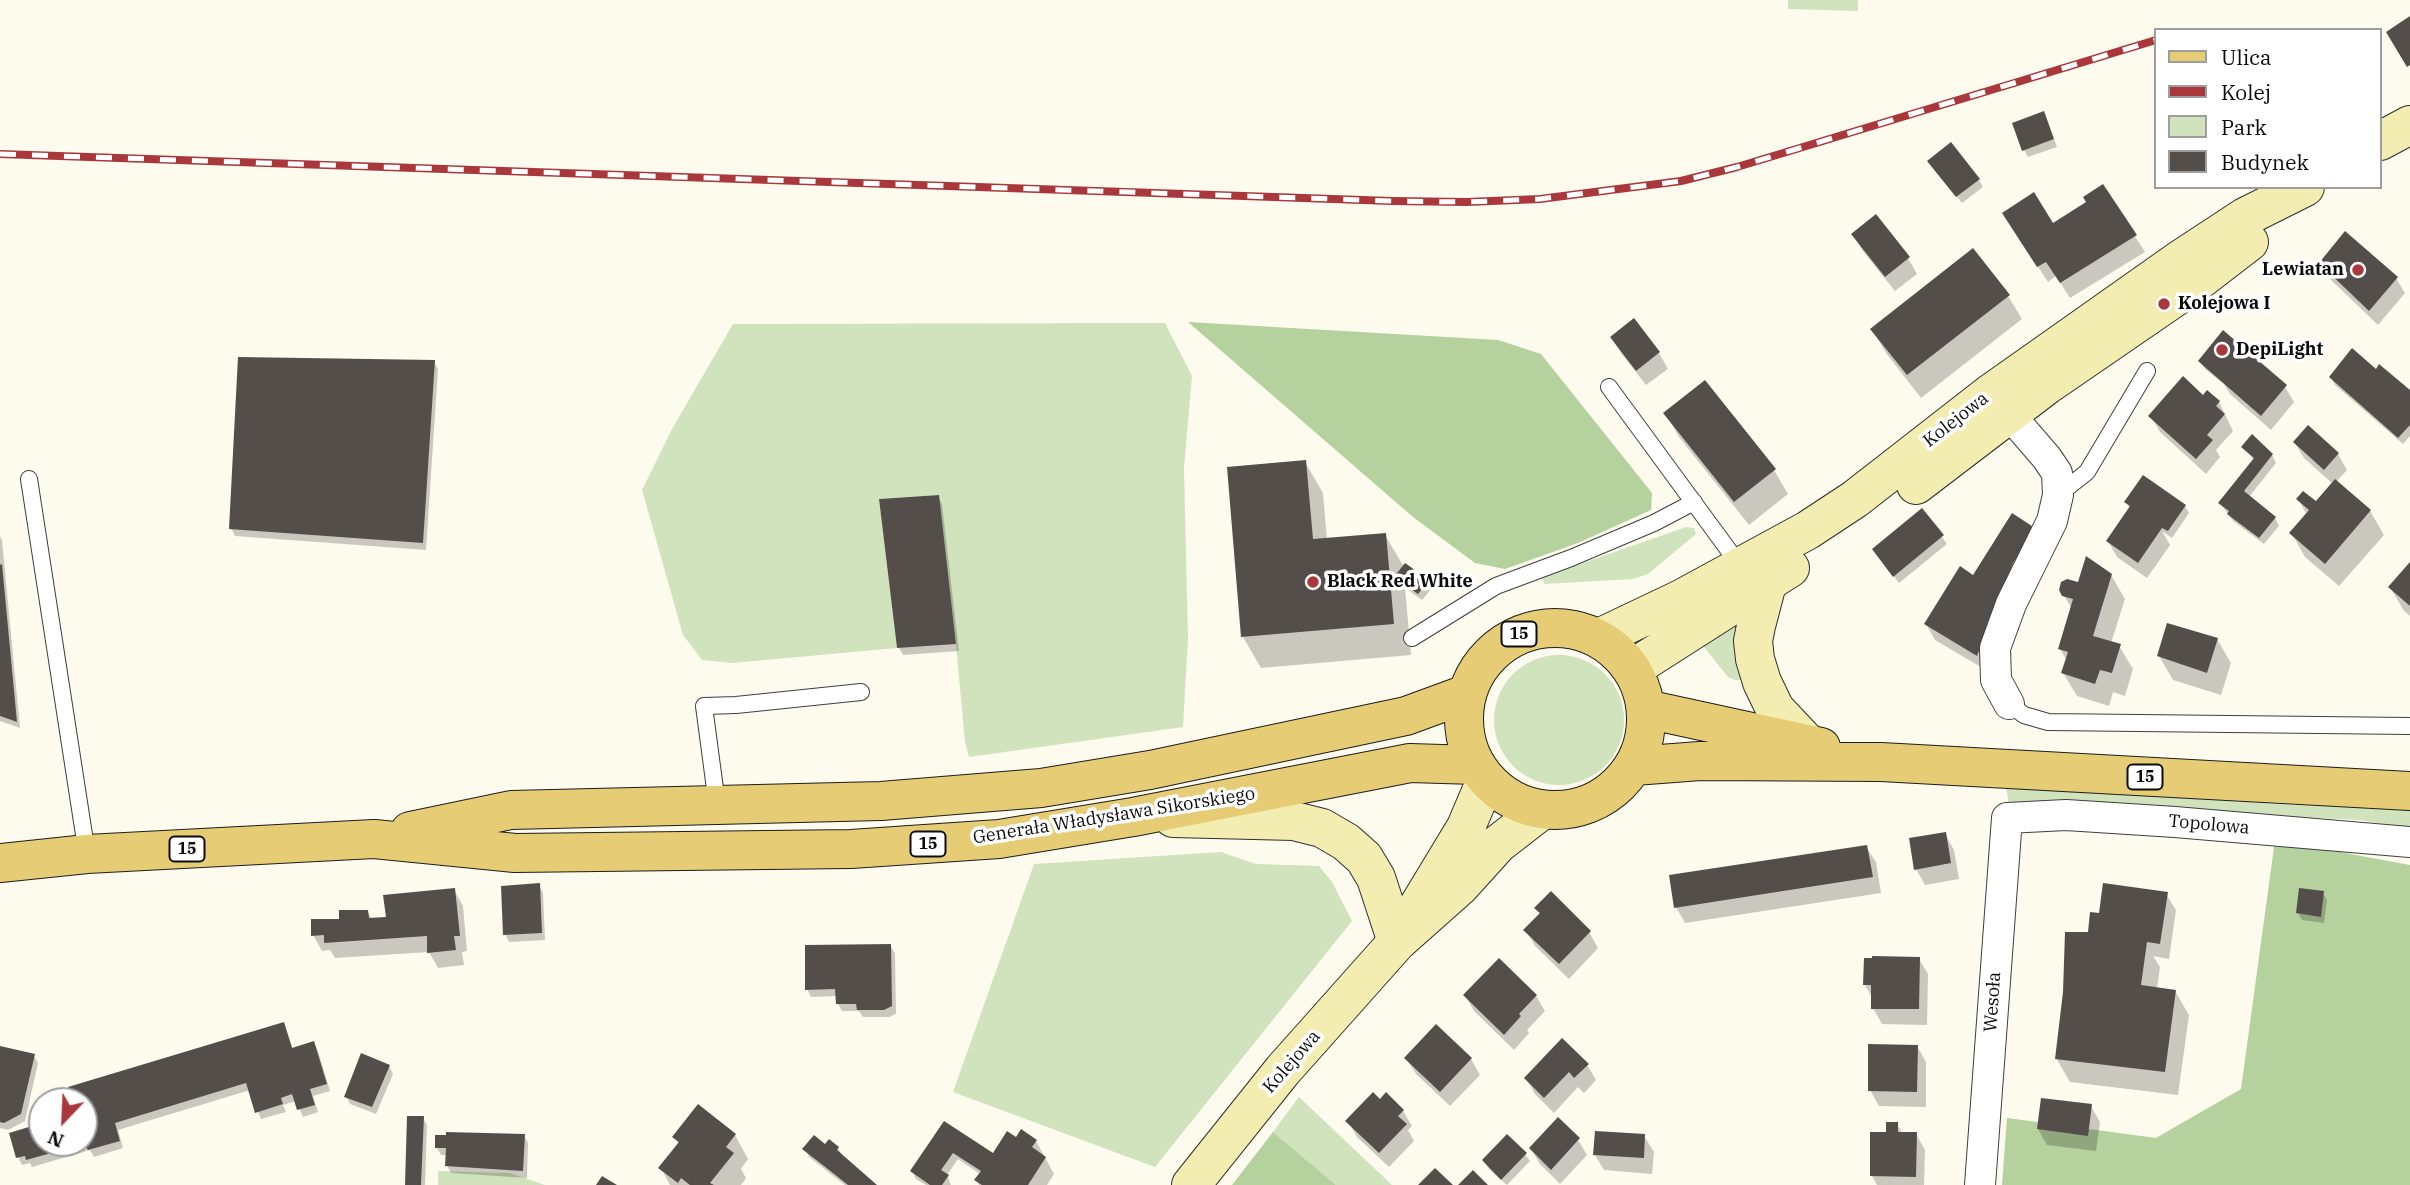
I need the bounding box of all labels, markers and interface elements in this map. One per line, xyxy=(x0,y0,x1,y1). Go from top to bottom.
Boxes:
legend xyxy=(2154,28,2382,189)
text: Ulica xyxy=(2221,43,2272,71)
text: Kolej xyxy=(2221,78,2271,106)
text: Park xyxy=(2221,113,2267,141)
text: Budynek xyxy=(2221,148,2309,176)
place label: Lewiatan xyxy=(2262,259,2344,281)
marker: Lewiatan xyxy=(2350,262,2366,278)
place label: Kolejowa I xyxy=(2178,293,2270,315)
marker: Kolejowa I xyxy=(2156,296,2172,312)
place label: DepiLight xyxy=(2236,339,2323,361)
marker: DepiLight xyxy=(2214,342,2230,358)
street label: Kolejowa xyxy=(1919,388,1993,452)
place label: Black Red White xyxy=(1327,571,1473,593)
marker: Black Red White xyxy=(1305,574,1321,590)
road number: 15 xyxy=(1502,622,1536,646)
road number: 15 xyxy=(2128,764,2162,790)
street label: Generała Władysława Sikorskiego xyxy=(971,783,1257,849)
street label: Topolowa xyxy=(2167,811,2251,839)
road number: 15 xyxy=(911,832,946,856)
road number: 15 xyxy=(170,836,204,862)
street label: Wesoła xyxy=(1980,971,2006,1033)
street label: Kolejowa xyxy=(1259,1026,1325,1098)
north arrow xyxy=(28,1087,98,1157)
text: N xyxy=(44,1126,67,1153)

